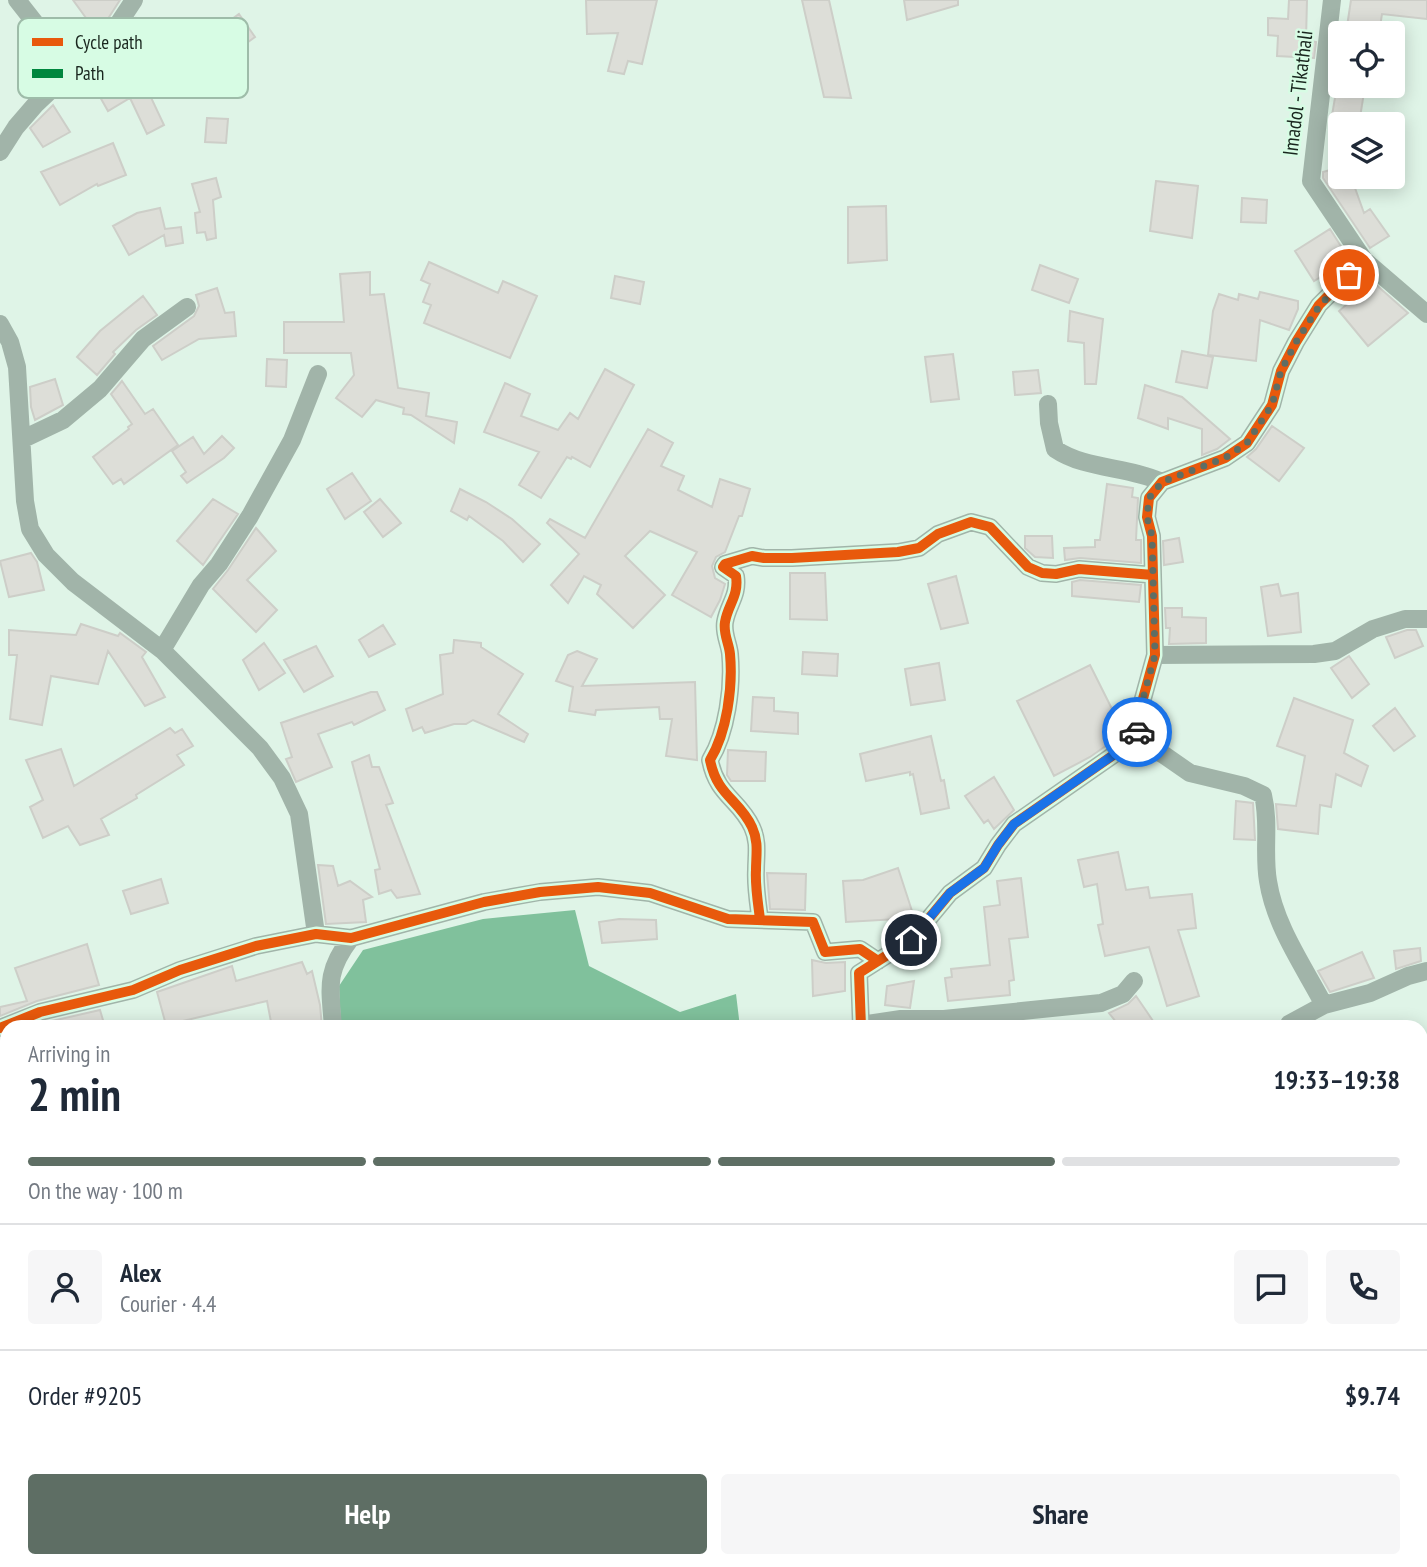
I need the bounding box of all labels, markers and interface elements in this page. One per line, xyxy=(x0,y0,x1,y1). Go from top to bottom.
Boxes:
legend xyxy=(18,18,248,98)
map controls xyxy=(1328,21,1405,189)
button: locate xyxy=(1328,21,1405,98)
street label: Imadol - Tikathali xyxy=(1276,29,1319,157)
text: Cycle path xyxy=(75,30,143,54)
text: Path xyxy=(75,61,104,85)
button: layers xyxy=(1328,112,1405,189)
pin xyxy=(1319,245,1379,305)
icon: bag xyxy=(1330,256,1368,294)
courier xyxy=(1102,697,1172,767)
icon: car xyxy=(1118,713,1156,751)
pin xyxy=(881,910,941,970)
icon: home xyxy=(892,921,930,959)
text: Arriving in xyxy=(28,1039,110,1068)
text: 19:33–19:38 xyxy=(1273,1063,1400,1096)
text: 2 min xyxy=(28,1064,121,1124)
text: On the way · 100 m xyxy=(28,1176,183,1205)
button: person xyxy=(28,1250,102,1324)
button: chat xyxy=(1234,1250,1308,1324)
button: phone xyxy=(1326,1250,1400,1324)
text: Alex xyxy=(120,1256,161,1289)
text: Courier · 4.4 xyxy=(120,1289,216,1318)
text: Order #9205 xyxy=(28,1379,143,1412)
text: $9.74 xyxy=(1345,1379,1400,1412)
button: Help xyxy=(28,1474,707,1554)
button: Share xyxy=(721,1474,1400,1554)

